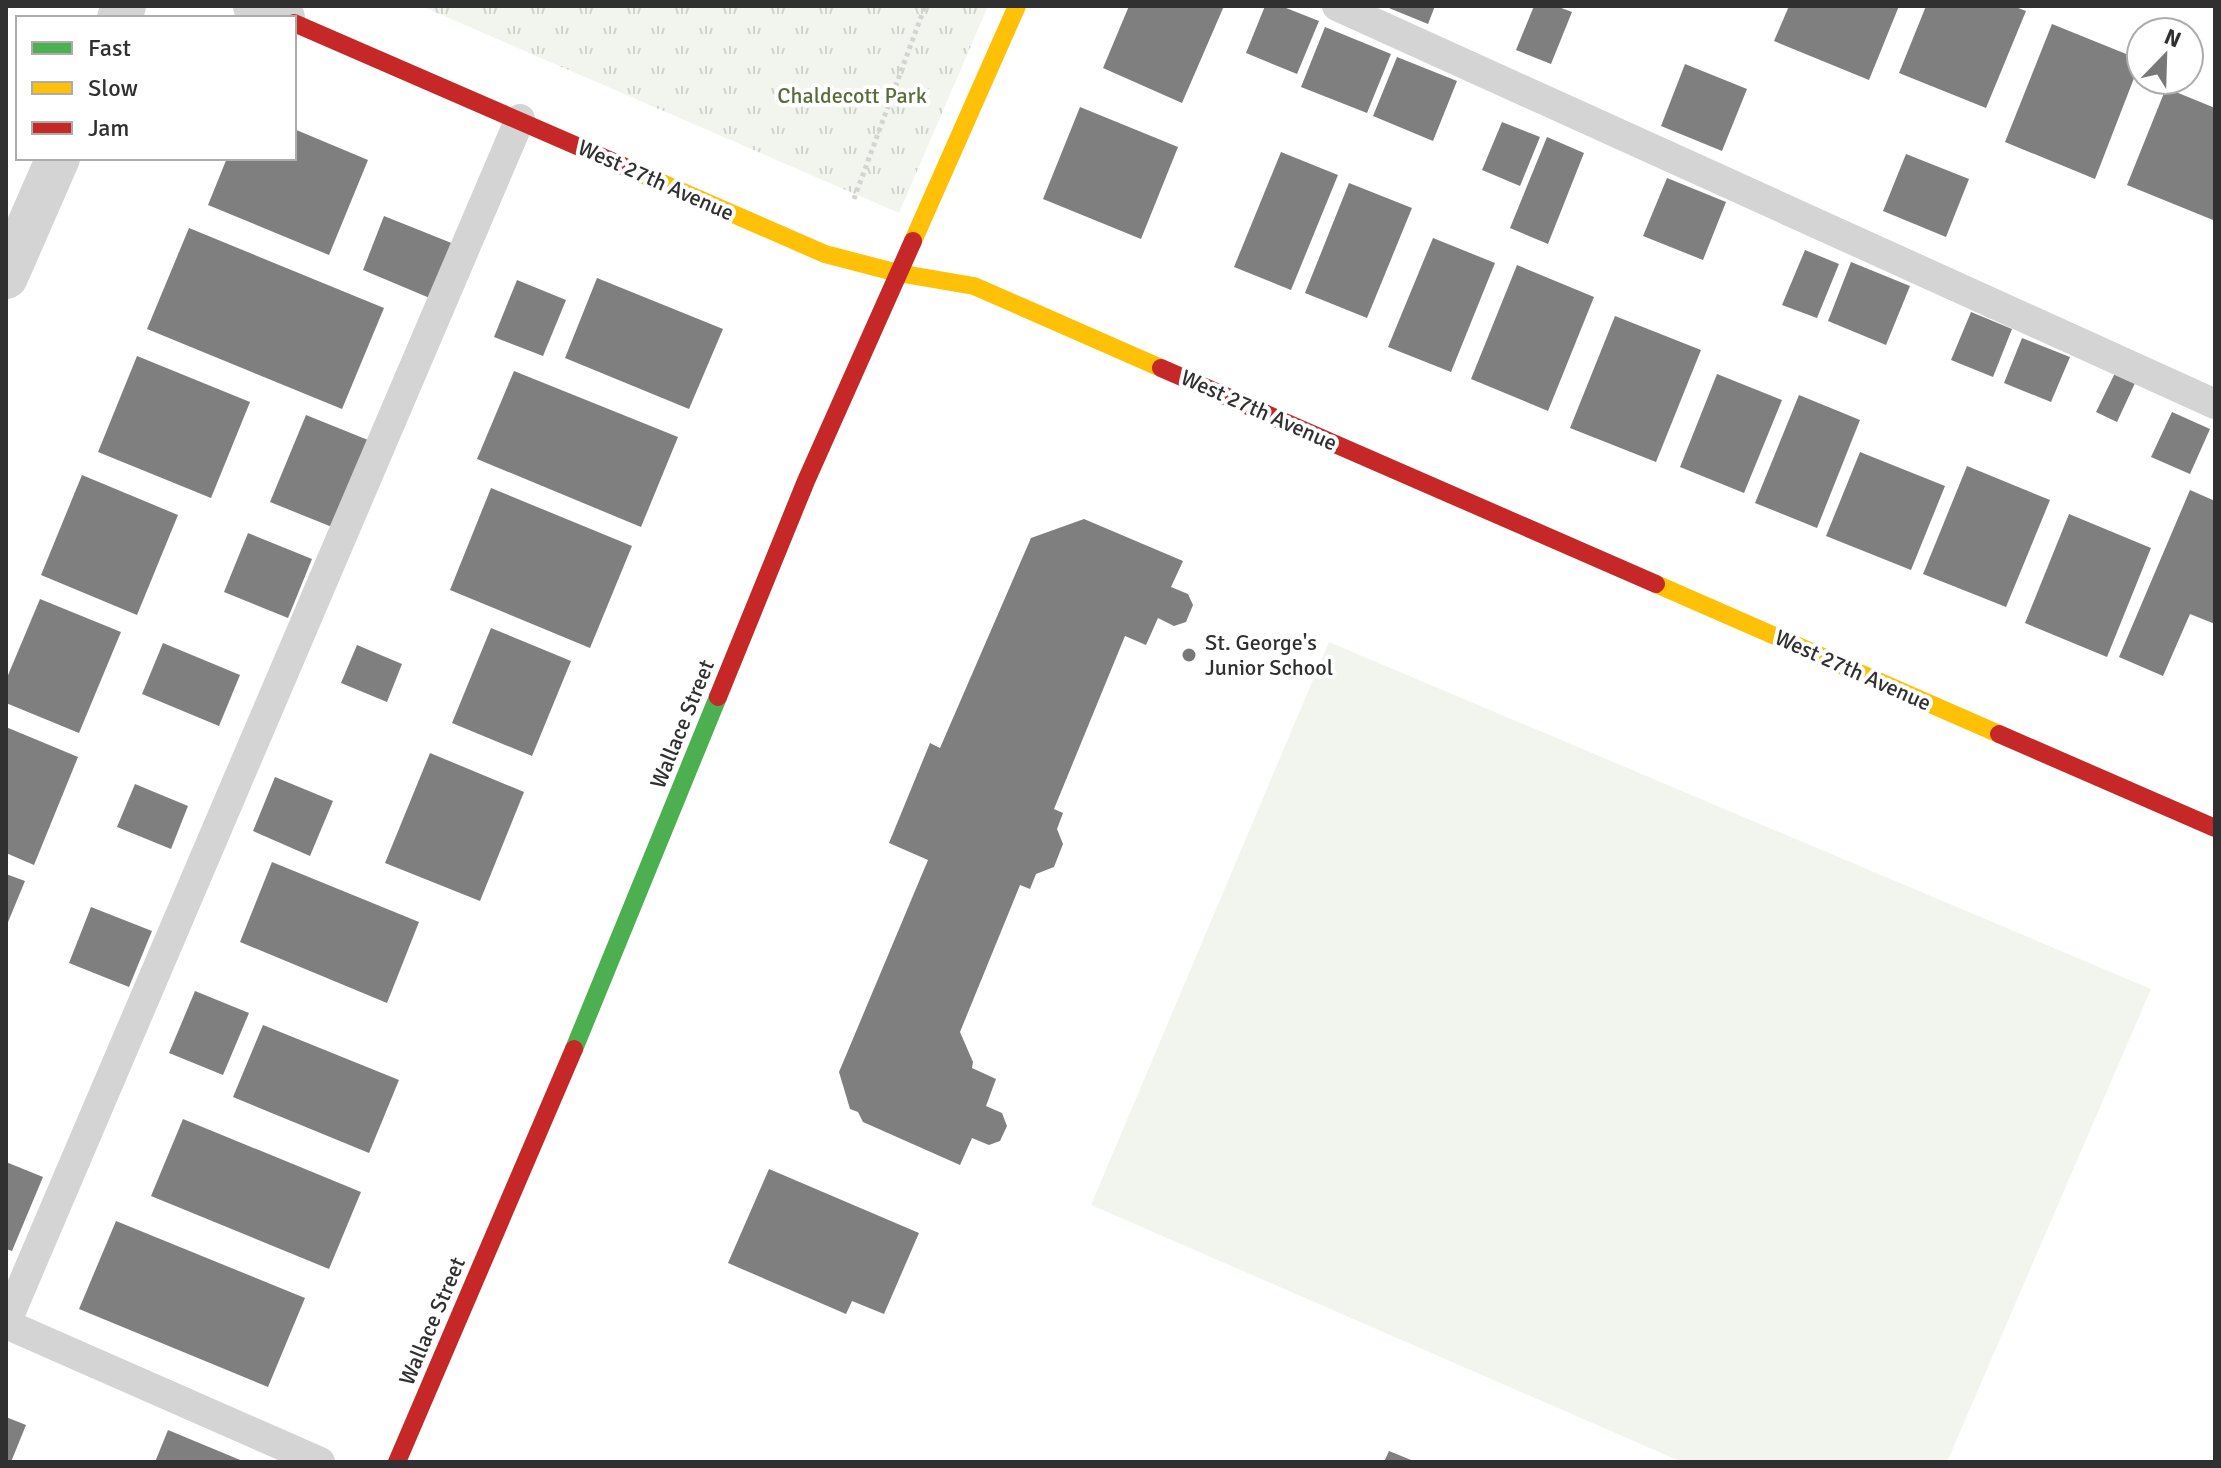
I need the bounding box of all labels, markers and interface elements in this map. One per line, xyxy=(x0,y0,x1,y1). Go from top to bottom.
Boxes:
legend xyxy=(16,16,296,160)
north arrow xyxy=(2125,16,2205,96)
text: N xyxy=(2160,23,2185,53)
text: Fast xyxy=(88,33,131,63)
text: Slow xyxy=(88,73,138,103)
park label: Chaldecott Park xyxy=(777,82,927,109)
text: Jam xyxy=(88,113,129,143)
street label: West 27th Avenue xyxy=(574,133,738,227)
street label: West 27th Avenue xyxy=(1177,363,1341,457)
street label: West 27th Avenue xyxy=(1771,623,1935,717)
place label: St. George's Junior School xyxy=(1205,629,1333,681)
marker: St. George's Junior School xyxy=(1180,646,1198,664)
street label: Wallace Street xyxy=(644,656,720,792)
street label: Wallace Street xyxy=(393,1253,471,1389)

